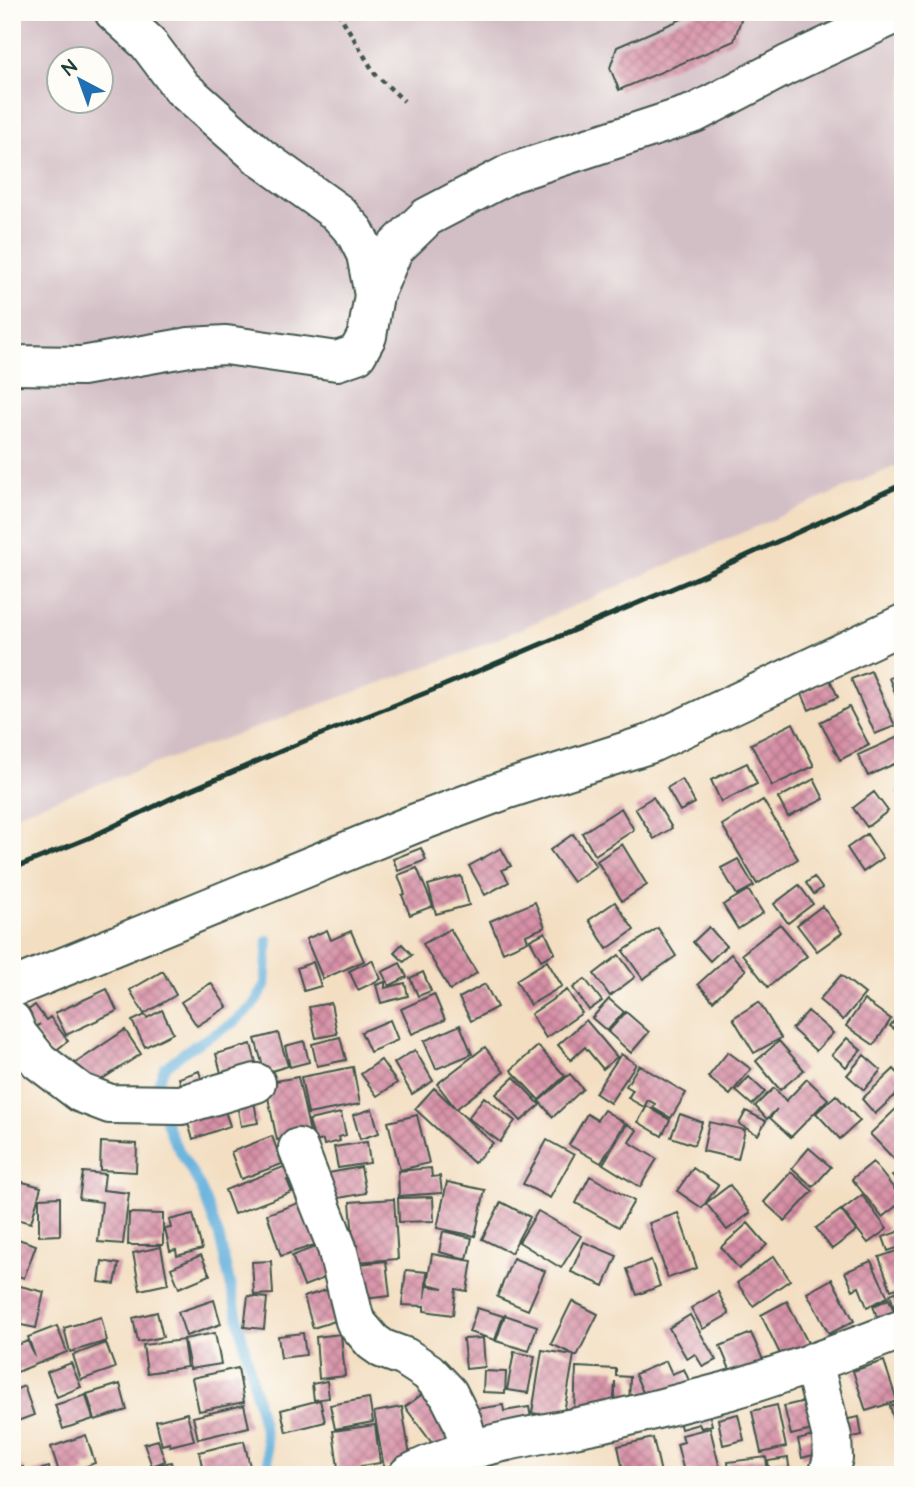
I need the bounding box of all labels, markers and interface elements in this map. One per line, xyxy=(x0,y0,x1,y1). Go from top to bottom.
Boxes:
north arrow xyxy=(46,46,116,116)
text: N xyxy=(56,54,83,82)

